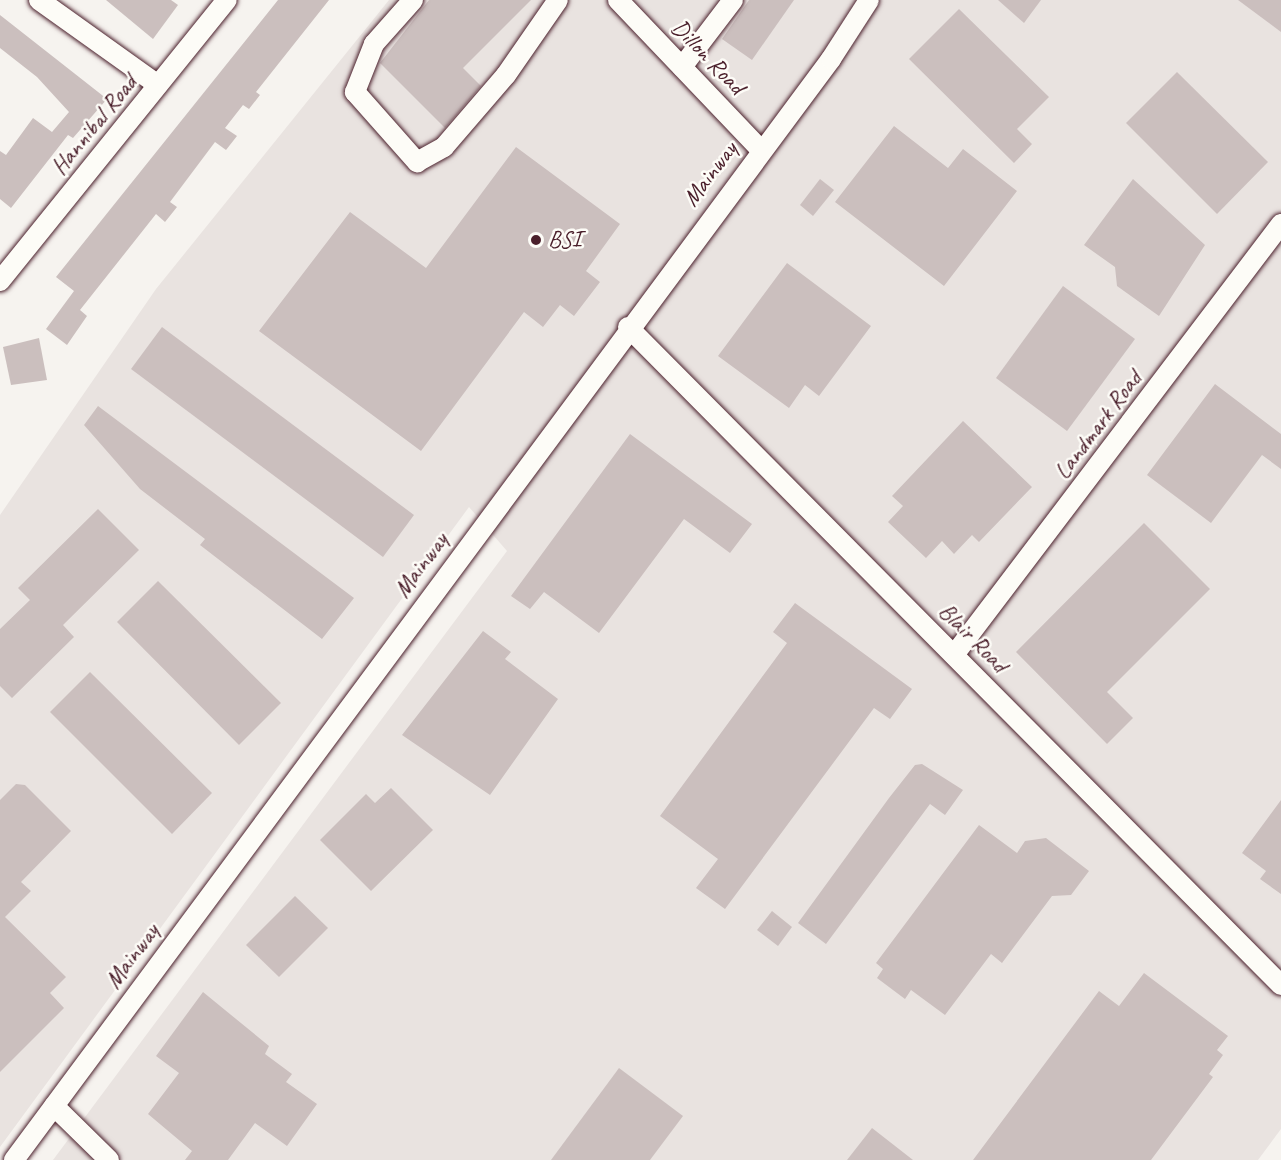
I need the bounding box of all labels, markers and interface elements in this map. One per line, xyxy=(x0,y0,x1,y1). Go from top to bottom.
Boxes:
street label: Dillon Road xyxy=(666,14,750,100)
street label: Hannibal Road xyxy=(45,69,143,181)
street label: Mainway xyxy=(676,136,744,212)
place label: BSI xyxy=(548,226,581,254)
marker: BSI xyxy=(529,233,543,247)
street label: Landmark Road xyxy=(1048,365,1148,485)
street label: Mainway xyxy=(388,527,454,603)
street label: Blair Road xyxy=(932,597,1014,679)
street label: Mainway xyxy=(99,918,165,994)

